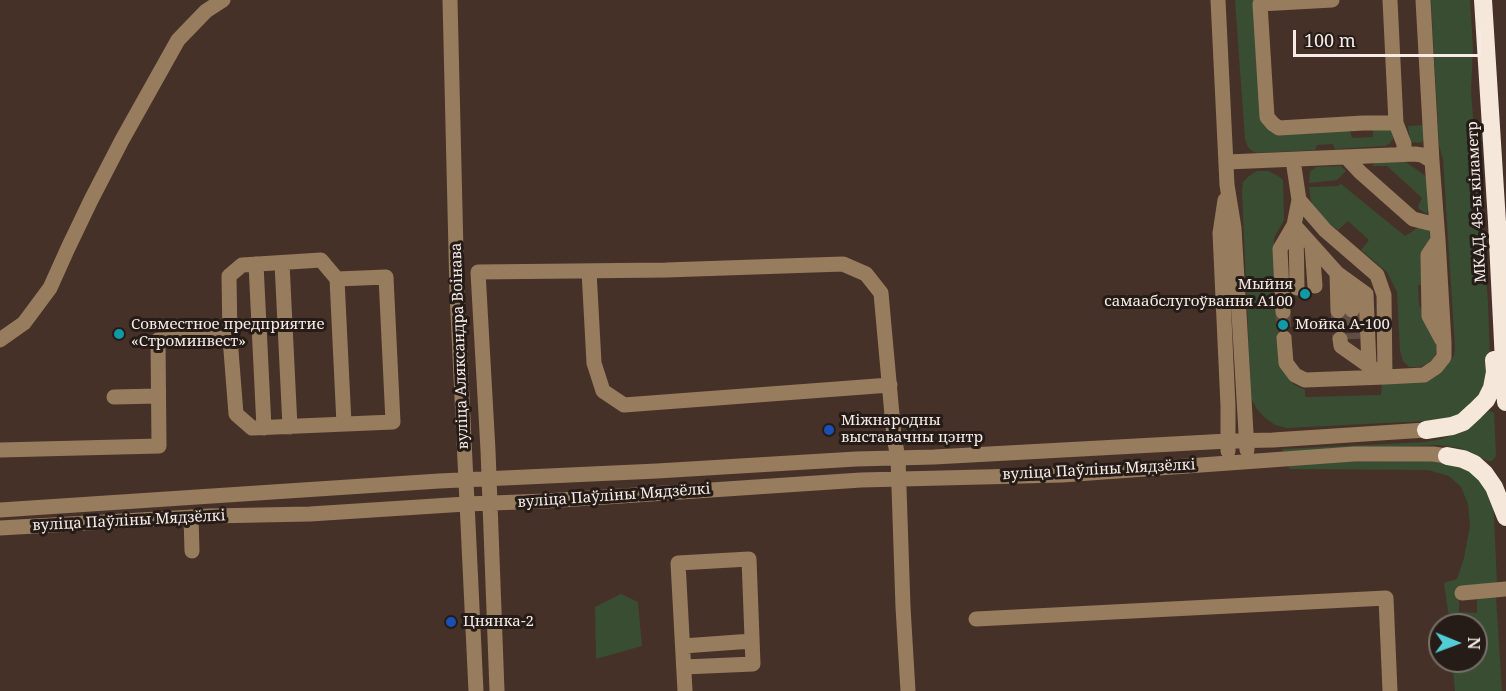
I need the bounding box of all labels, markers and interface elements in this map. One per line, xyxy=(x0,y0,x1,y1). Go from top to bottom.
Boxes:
scale bar xyxy=(1296,18,1484,56)
text: 100 m xyxy=(1304,28,1356,52)
street label: МКАД, 48-ы кіламетр xyxy=(1464,121,1490,283)
street label: вуліца Аляксандра Воінава xyxy=(447,242,473,450)
place label: Мыйня самаабслугоўвання A100 xyxy=(1104,276,1293,311)
marker: Мыйня самаабслугоўвання A100 xyxy=(1298,287,1312,301)
place label: Совместное предприятие «Строминвест» xyxy=(131,316,324,351)
place label: Мойка A-100 xyxy=(1295,316,1390,334)
marker: Мойка A-100 xyxy=(1276,318,1290,332)
marker: Совместное предприятие «Строминвест» xyxy=(112,327,126,341)
place label: Міжнародны выставачны цэнтр xyxy=(841,412,983,447)
marker: Міжнародны выставачны цэнтр xyxy=(822,423,836,437)
street label: вуліца Паўліны Мядзёлкі xyxy=(1002,456,1196,484)
street label: вуліца Паўліны Мядзёлкі xyxy=(517,480,711,512)
street label: вуліца Паўліны Мядзёлкі xyxy=(32,507,226,535)
place label: Цнянка-2 xyxy=(463,613,534,631)
north arrow xyxy=(1428,613,1488,673)
marker: Цнянка-2 xyxy=(444,615,458,629)
text: N xyxy=(1463,637,1485,650)

